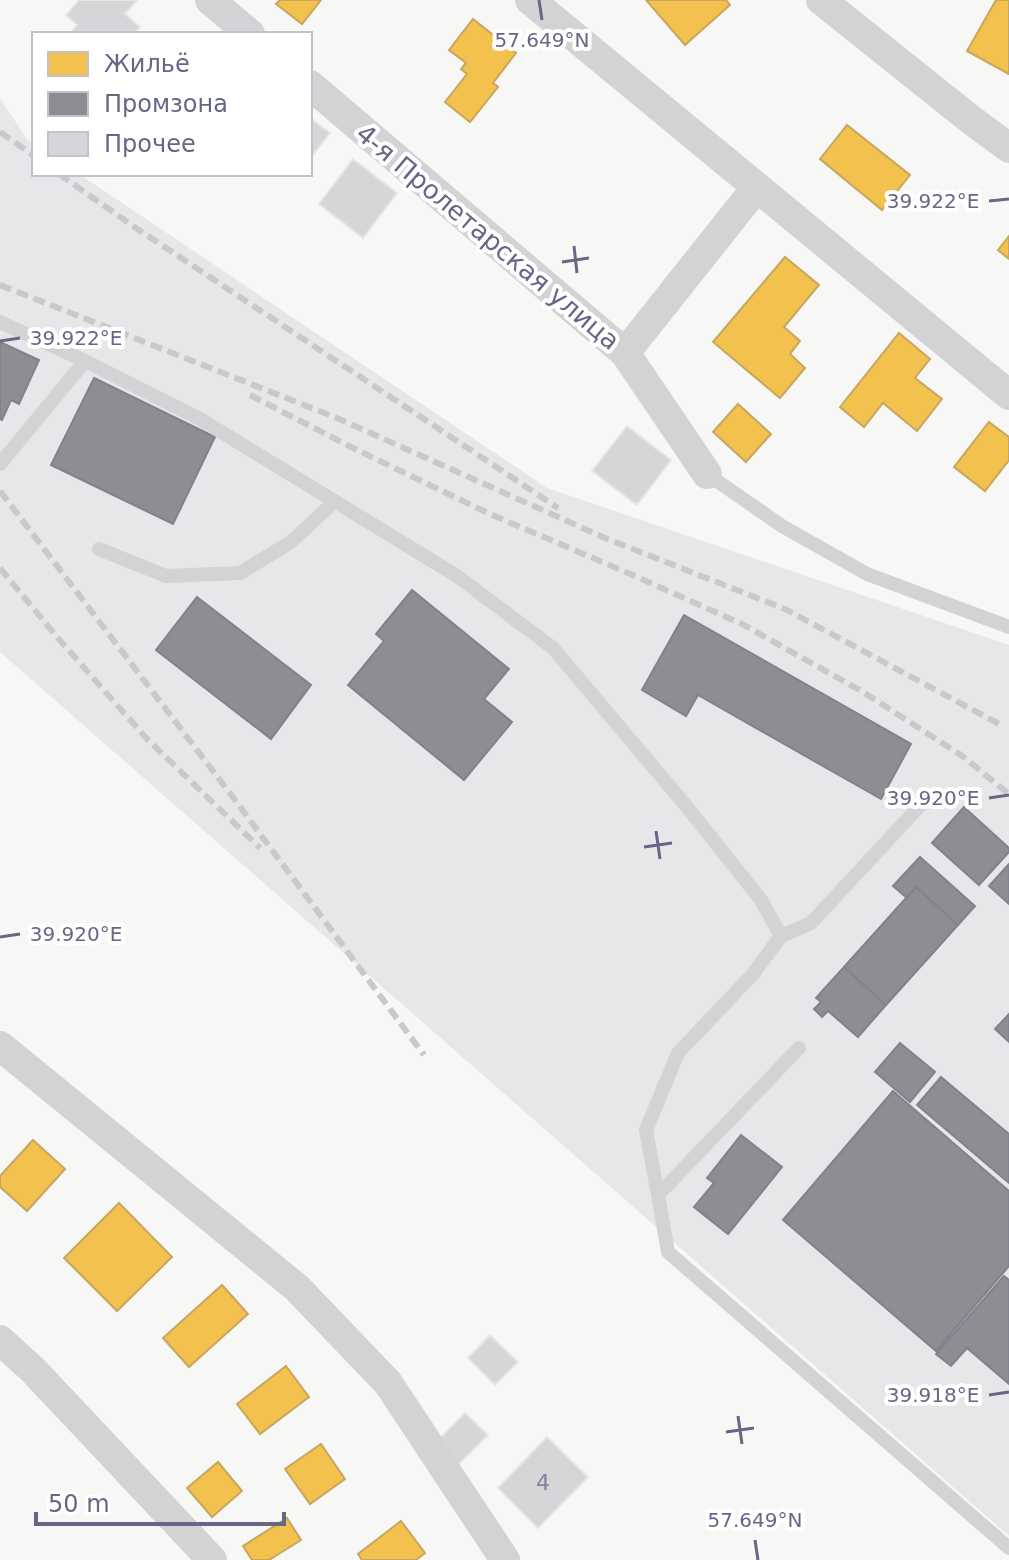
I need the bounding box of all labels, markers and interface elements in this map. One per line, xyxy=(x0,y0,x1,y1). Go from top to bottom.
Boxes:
text: 57.649°N xyxy=(495,28,589,52)
legend xyxy=(32,32,312,176)
text: Жильё xyxy=(104,50,190,78)
text: Промзона xyxy=(104,90,228,118)
street label: 4-я Пролетарская улица xyxy=(350,118,626,356)
text: Прочее xyxy=(104,130,196,158)
text: 39.922°E xyxy=(887,189,979,213)
text: 39.922°E xyxy=(30,326,122,350)
text: 39.920°E xyxy=(887,786,979,810)
text: 39.920°E xyxy=(30,922,122,946)
text: 39.918°E xyxy=(887,1383,979,1407)
house number: 4 xyxy=(536,1470,550,1495)
scale bar xyxy=(36,1476,284,1526)
text: 50 m xyxy=(48,1490,110,1518)
text: 57.649°N xyxy=(708,1508,802,1532)

